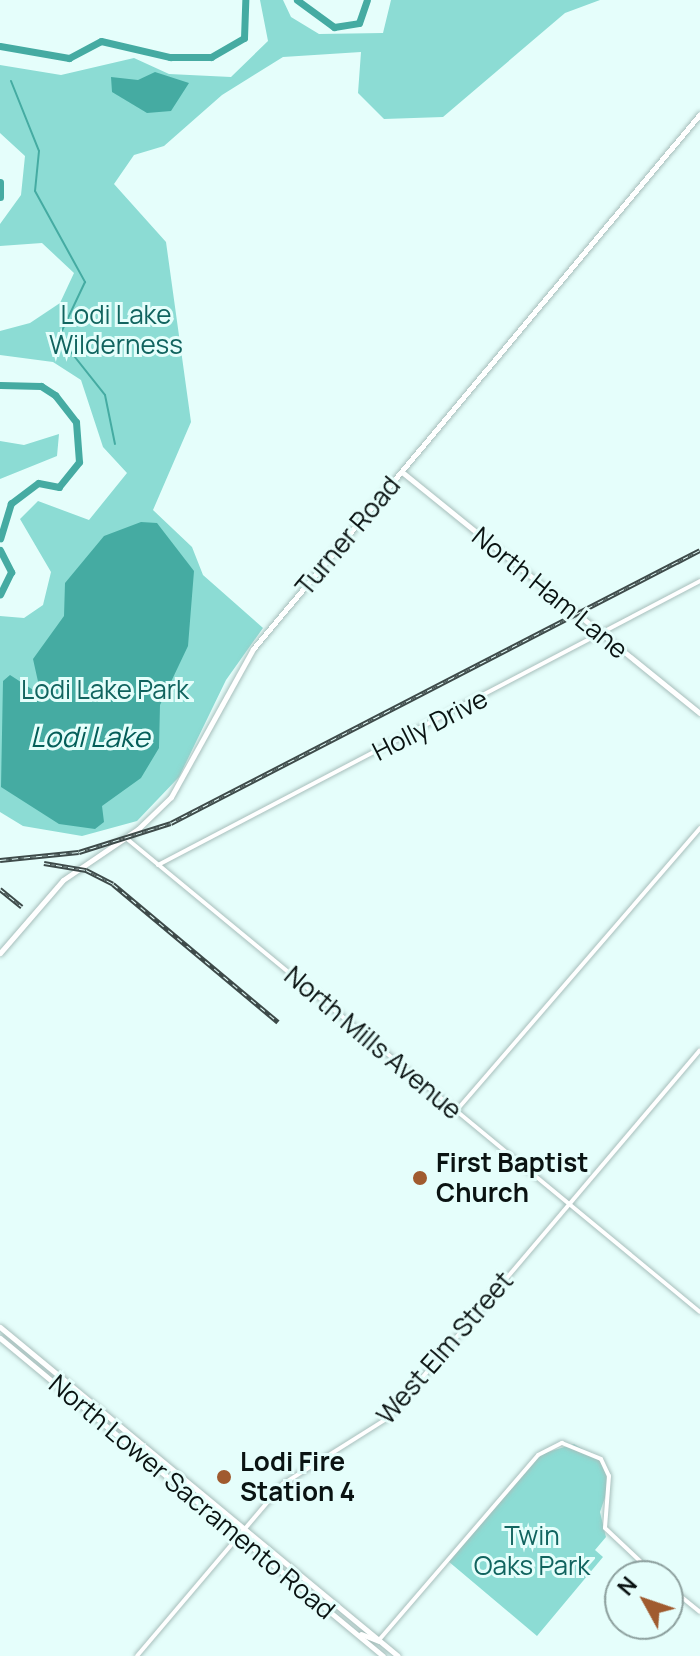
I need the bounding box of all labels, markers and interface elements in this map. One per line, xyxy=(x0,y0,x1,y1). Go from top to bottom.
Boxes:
park label: Lodi Lake Wilderness xyxy=(49,299,183,360)
street label: Turner Road xyxy=(289,470,407,602)
street label: North Ham Lane xyxy=(466,521,634,665)
park label: Lodi Lake Park xyxy=(21,674,189,706)
street label: Holly Drive xyxy=(367,683,493,767)
water label: Lodi Lake xyxy=(30,719,150,753)
street label: North Mills Avenue xyxy=(278,960,468,1126)
place label: First Baptist Church xyxy=(436,1147,589,1208)
marker: First Baptist Church xyxy=(411,1169,429,1187)
street label: West Elm Street xyxy=(370,1265,520,1431)
street label: North Lower Sacramento Road xyxy=(43,1368,341,1626)
place label: Lodi Fire Station 4 xyxy=(240,1446,355,1508)
marker: Lodi Fire Station 4 xyxy=(215,1468,233,1486)
park label: Twin Oaks Park xyxy=(474,1520,590,1582)
north arrow xyxy=(604,1560,684,1640)
text: N xyxy=(611,1570,644,1602)

